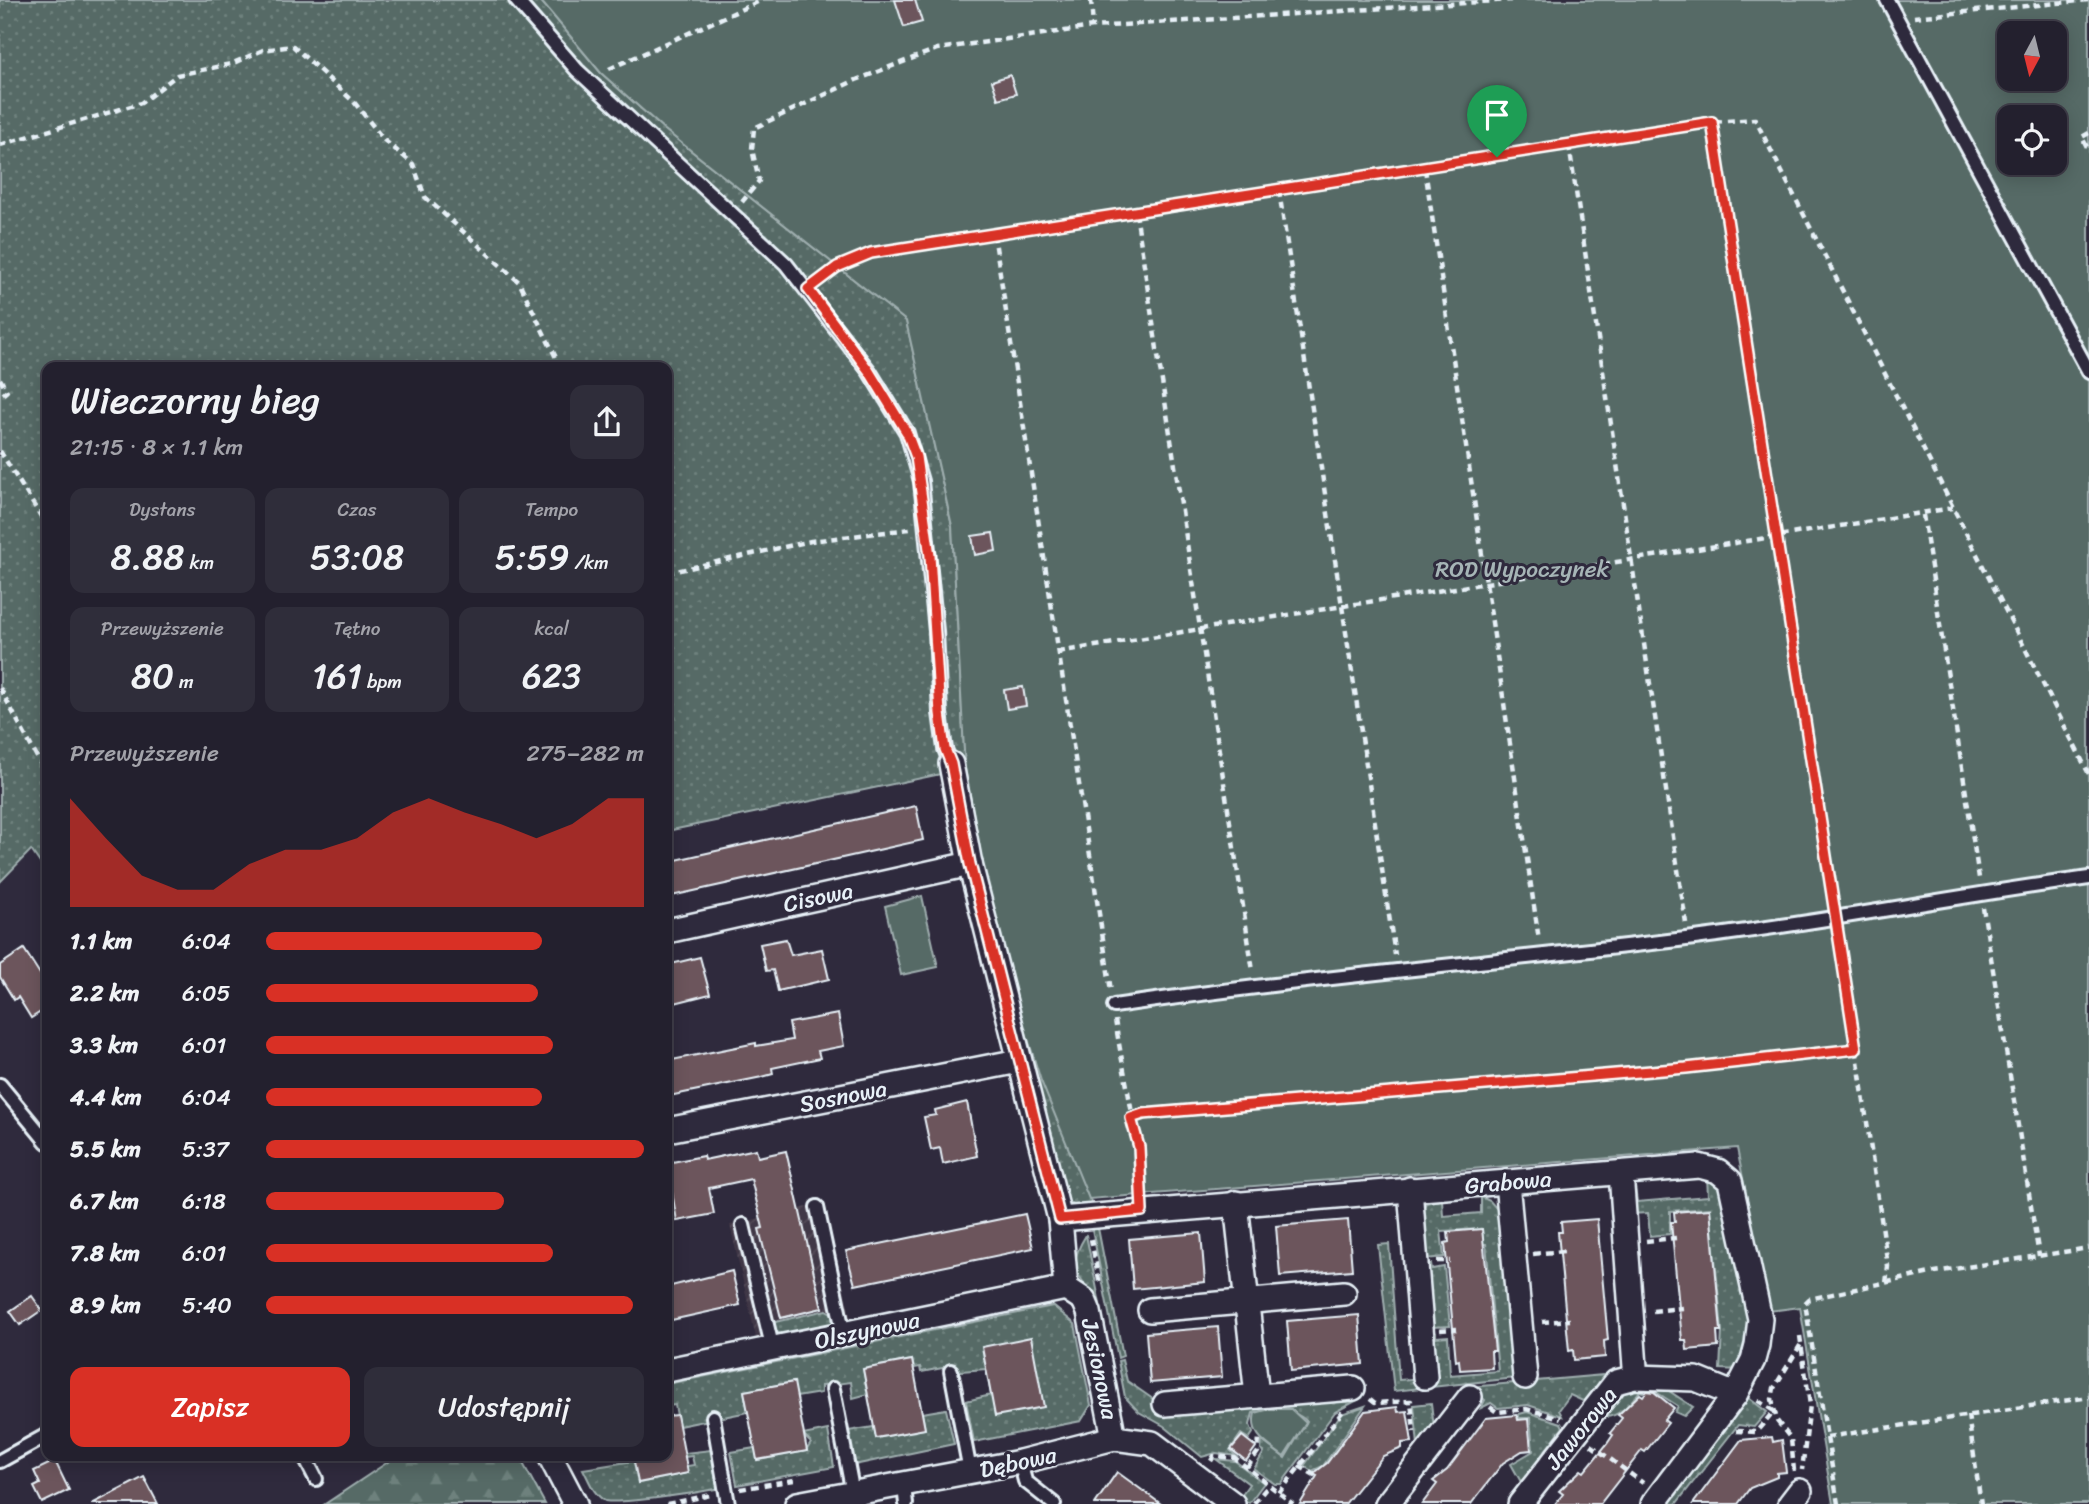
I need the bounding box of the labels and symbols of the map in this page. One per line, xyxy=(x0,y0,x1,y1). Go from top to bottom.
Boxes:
north arrow xyxy=(1997,21,2067,91)
pin xyxy=(1467,85,1527,157)
park label: ROD Wypoczynek xyxy=(1435,549,1610,590)
street label: Cisowa xyxy=(779,870,857,925)
street label: Sosnowa xyxy=(796,1068,891,1125)
street label: Grabowa xyxy=(1463,1158,1553,1207)
street label: Olszynowa xyxy=(811,1299,924,1362)
street label: Jesionowa xyxy=(1069,1314,1130,1424)
street label: Jaworowa xyxy=(1534,1377,1628,1480)
street label: Dębowa xyxy=(976,1434,1061,1491)

